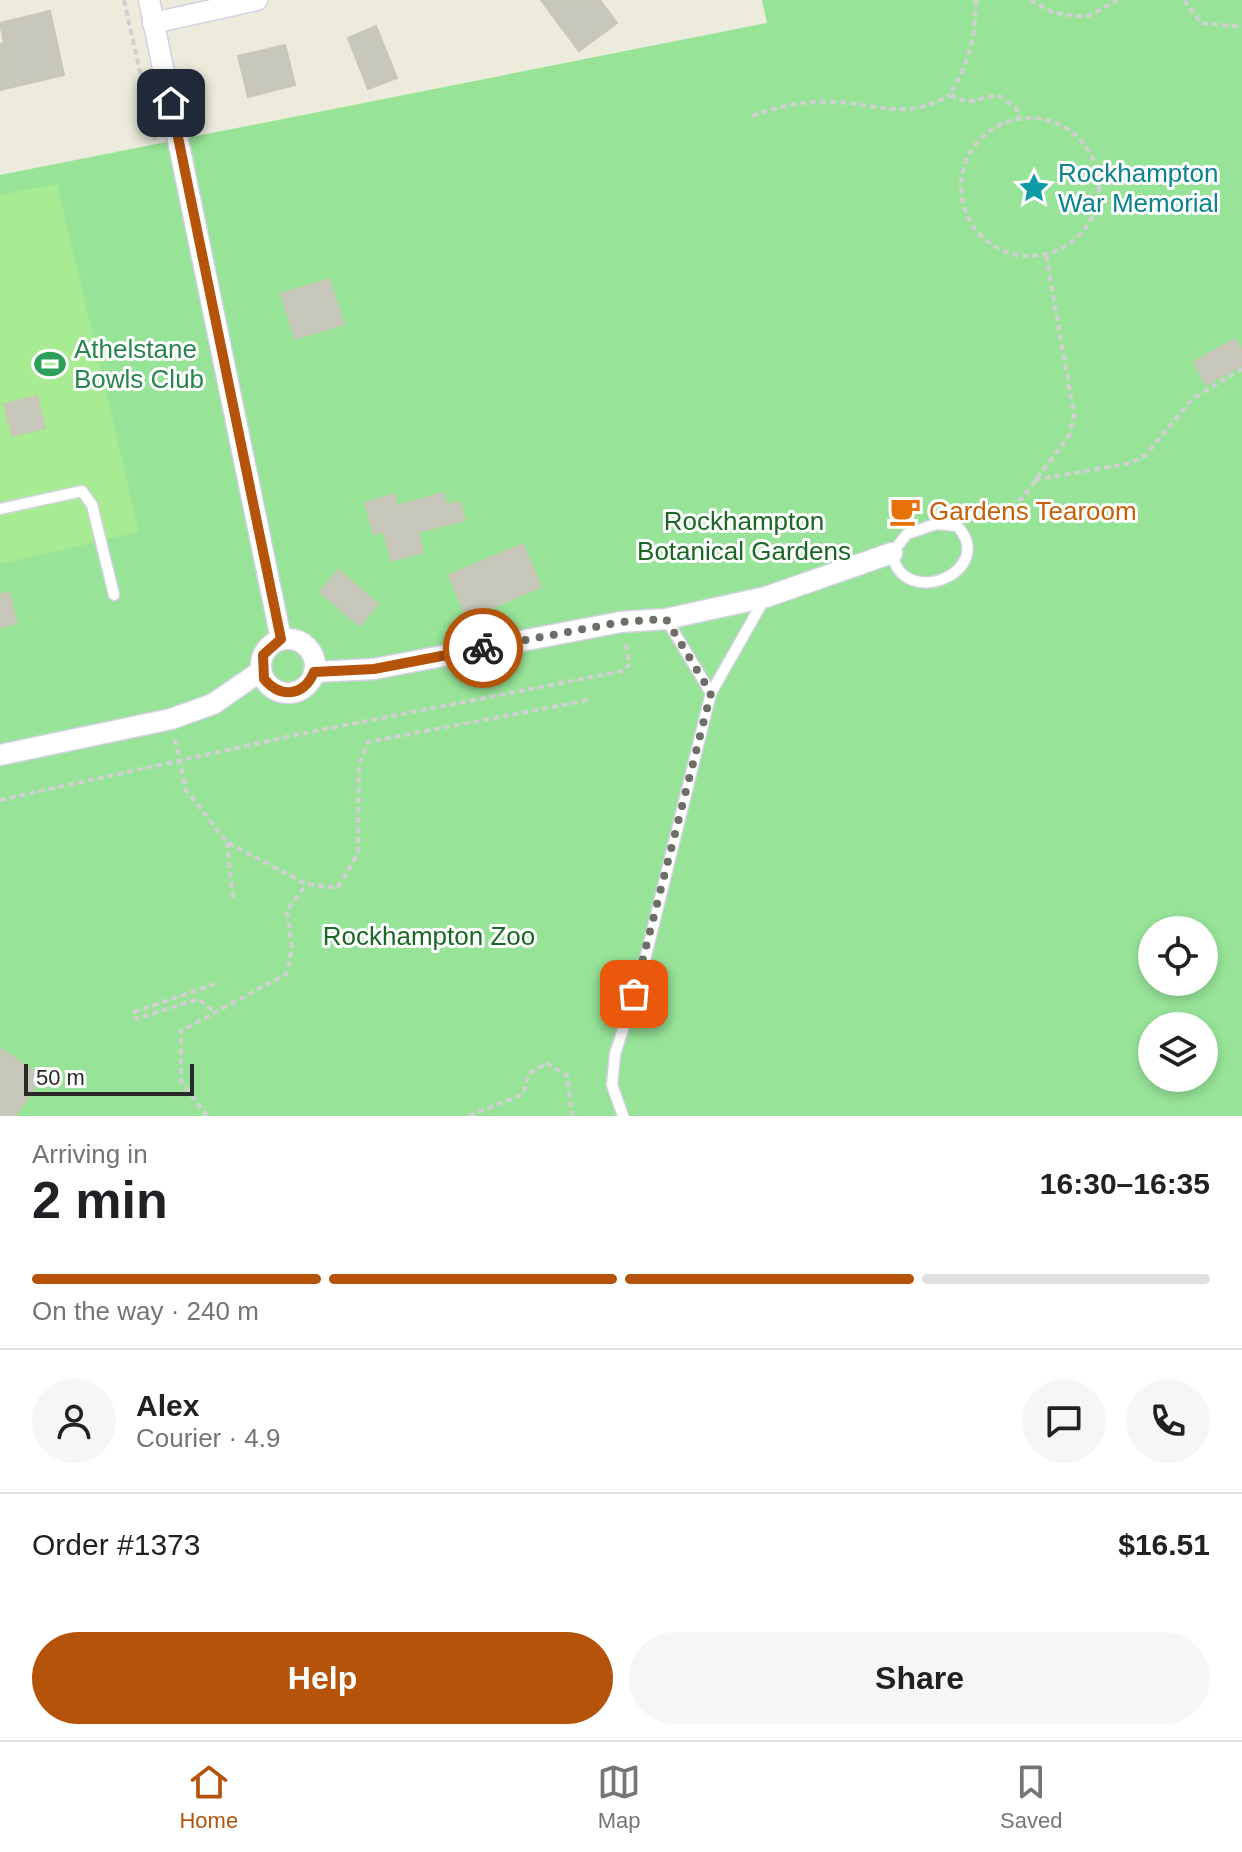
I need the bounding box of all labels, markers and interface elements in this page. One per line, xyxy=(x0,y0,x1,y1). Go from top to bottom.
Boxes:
pin xyxy=(137,69,205,137)
icon: home xyxy=(149,81,193,125)
place label: Rockhampton War Memorial xyxy=(1058,158,1219,218)
place icon: Rockhampton War Memorial xyxy=(1017,171,1051,205)
place label: Athelstane Bowls Club xyxy=(74,334,204,394)
sports icon: Athelstane Bowls Club xyxy=(33,347,67,381)
cafe icon: Gardens Tearoom xyxy=(888,494,922,528)
place label: Gardens Tearoom xyxy=(929,496,1137,526)
park label: Rockhampton Botanical Gardens xyxy=(637,506,851,566)
courier xyxy=(443,608,523,688)
icon: bike xyxy=(461,626,505,670)
map controls xyxy=(1138,916,1218,1092)
button: locate xyxy=(1138,916,1218,996)
park label: Rockhampton Zoo xyxy=(323,921,535,951)
pin xyxy=(600,960,668,1028)
icon: bag xyxy=(612,972,656,1016)
button: layers xyxy=(1138,1012,1218,1092)
scale bar xyxy=(24,1060,194,1096)
text: 50 m xyxy=(36,1065,85,1090)
text: Arriving in xyxy=(32,1139,148,1169)
text: 16:30–16:35 xyxy=(1040,1167,1210,1200)
text: 2 min xyxy=(32,1171,168,1229)
text: On the way · 240 m xyxy=(32,1296,259,1326)
button: person xyxy=(32,1379,116,1463)
button: chat xyxy=(1022,1379,1106,1463)
button: phone xyxy=(1126,1379,1210,1463)
text: Alex xyxy=(136,1389,199,1422)
text: Courier · 4.9 xyxy=(136,1423,281,1453)
text: Order #1373 xyxy=(32,1528,200,1561)
text: $16.51 xyxy=(1118,1528,1210,1561)
button: Help xyxy=(32,1632,613,1724)
button: Share xyxy=(629,1632,1210,1724)
tab: Home xyxy=(179,1760,238,1834)
tab: Map xyxy=(597,1760,641,1834)
tab: Saved xyxy=(1000,1760,1063,1834)

